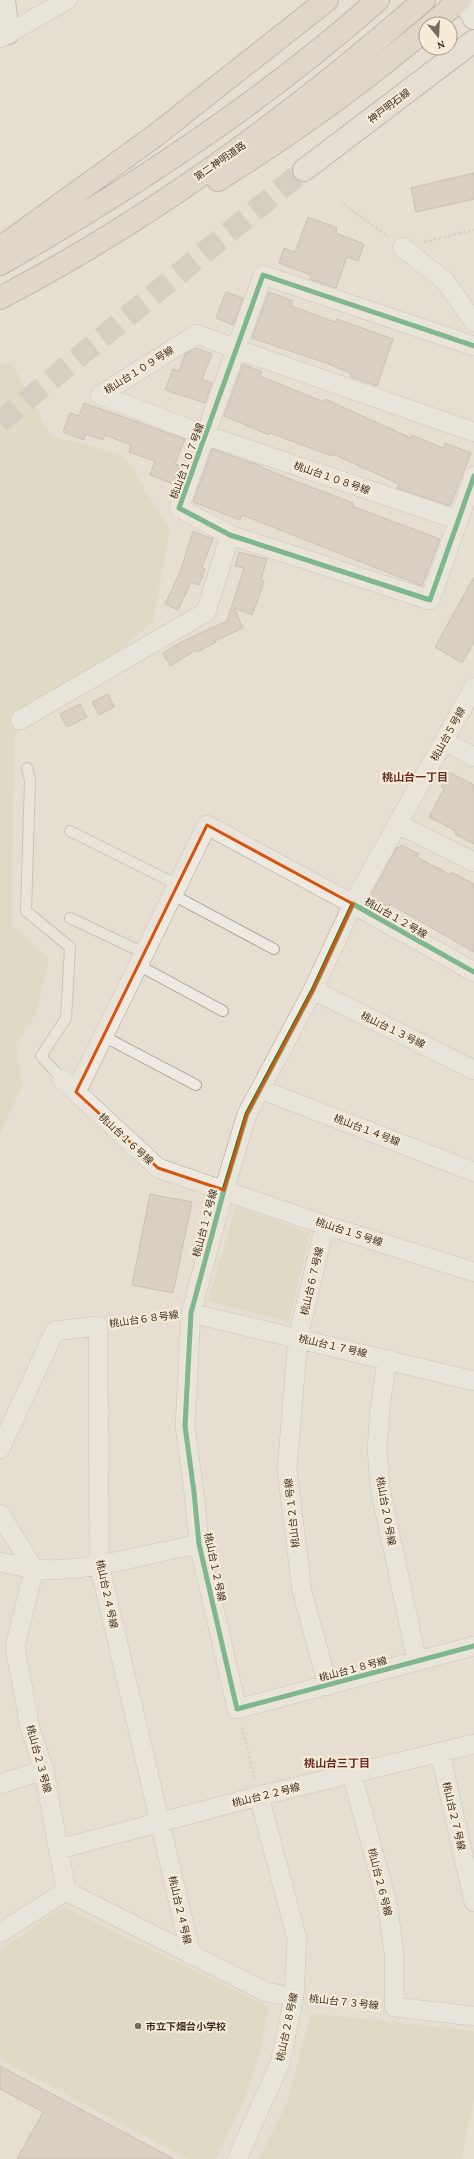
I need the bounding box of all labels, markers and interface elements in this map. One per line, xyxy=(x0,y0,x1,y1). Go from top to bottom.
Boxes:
north arrow xyxy=(418,16,458,56)
text: N xyxy=(435,39,447,53)
street label: 神戸明石線 xyxy=(366,87,412,125)
street label: 第二神明道路 xyxy=(192,139,248,183)
street label: 桃山台１０９号線 xyxy=(102,344,176,396)
street label: 桃山台１０７号線 xyxy=(168,422,206,500)
street label: 桃山台１０８号線 xyxy=(292,460,372,496)
street label: 桃山台５号線 xyxy=(429,705,467,763)
district label: 桃山台一丁目 xyxy=(382,771,448,783)
street label: 桃山台１２号線 xyxy=(363,896,429,940)
street label: 桃山台１３号線 xyxy=(359,1010,427,1050)
street label: 桃山台１６号線 xyxy=(97,1111,155,1167)
street label: 桃山台１４号線 xyxy=(332,1112,402,1148)
street label: 桃山台１２号線 xyxy=(191,1188,219,1258)
street label: 桃山台１５号線 xyxy=(314,1216,384,1248)
street label: 桃山台６７号線 xyxy=(299,1246,325,1316)
street label: 桃山台６８号線 xyxy=(109,1309,179,1329)
street label: 桃山台１７号線 xyxy=(298,1333,368,1359)
street label: 桃山台２０号線 xyxy=(375,1476,397,1546)
street label: 桃山台２１号線 xyxy=(283,1478,301,1548)
street label: 桃山台１２号線 xyxy=(202,1532,228,1602)
street label: 桃山台２４号線 xyxy=(94,1559,120,1629)
street label: 桃山台１８号線 xyxy=(318,1655,388,1683)
street label: 桃山台２３号線 xyxy=(25,1724,53,1794)
district label: 桃山台三丁目 xyxy=(304,1757,370,1769)
street label: 桃山台２２号線 xyxy=(231,1781,301,1809)
street label: 桃山台２７号線 xyxy=(441,1781,467,1851)
street label: 桃山台２６号線 xyxy=(366,1847,394,1917)
street label: 桃山台２４号線 xyxy=(167,1875,193,1945)
street label: 桃山台２８号線 xyxy=(274,1992,300,2062)
street label: 桃山台７３号線 xyxy=(309,1993,379,2011)
marker: 市立下畑台小学校 xyxy=(133,2021,143,2031)
place label: 市立下畑台小学校 xyxy=(146,2021,226,2032)

